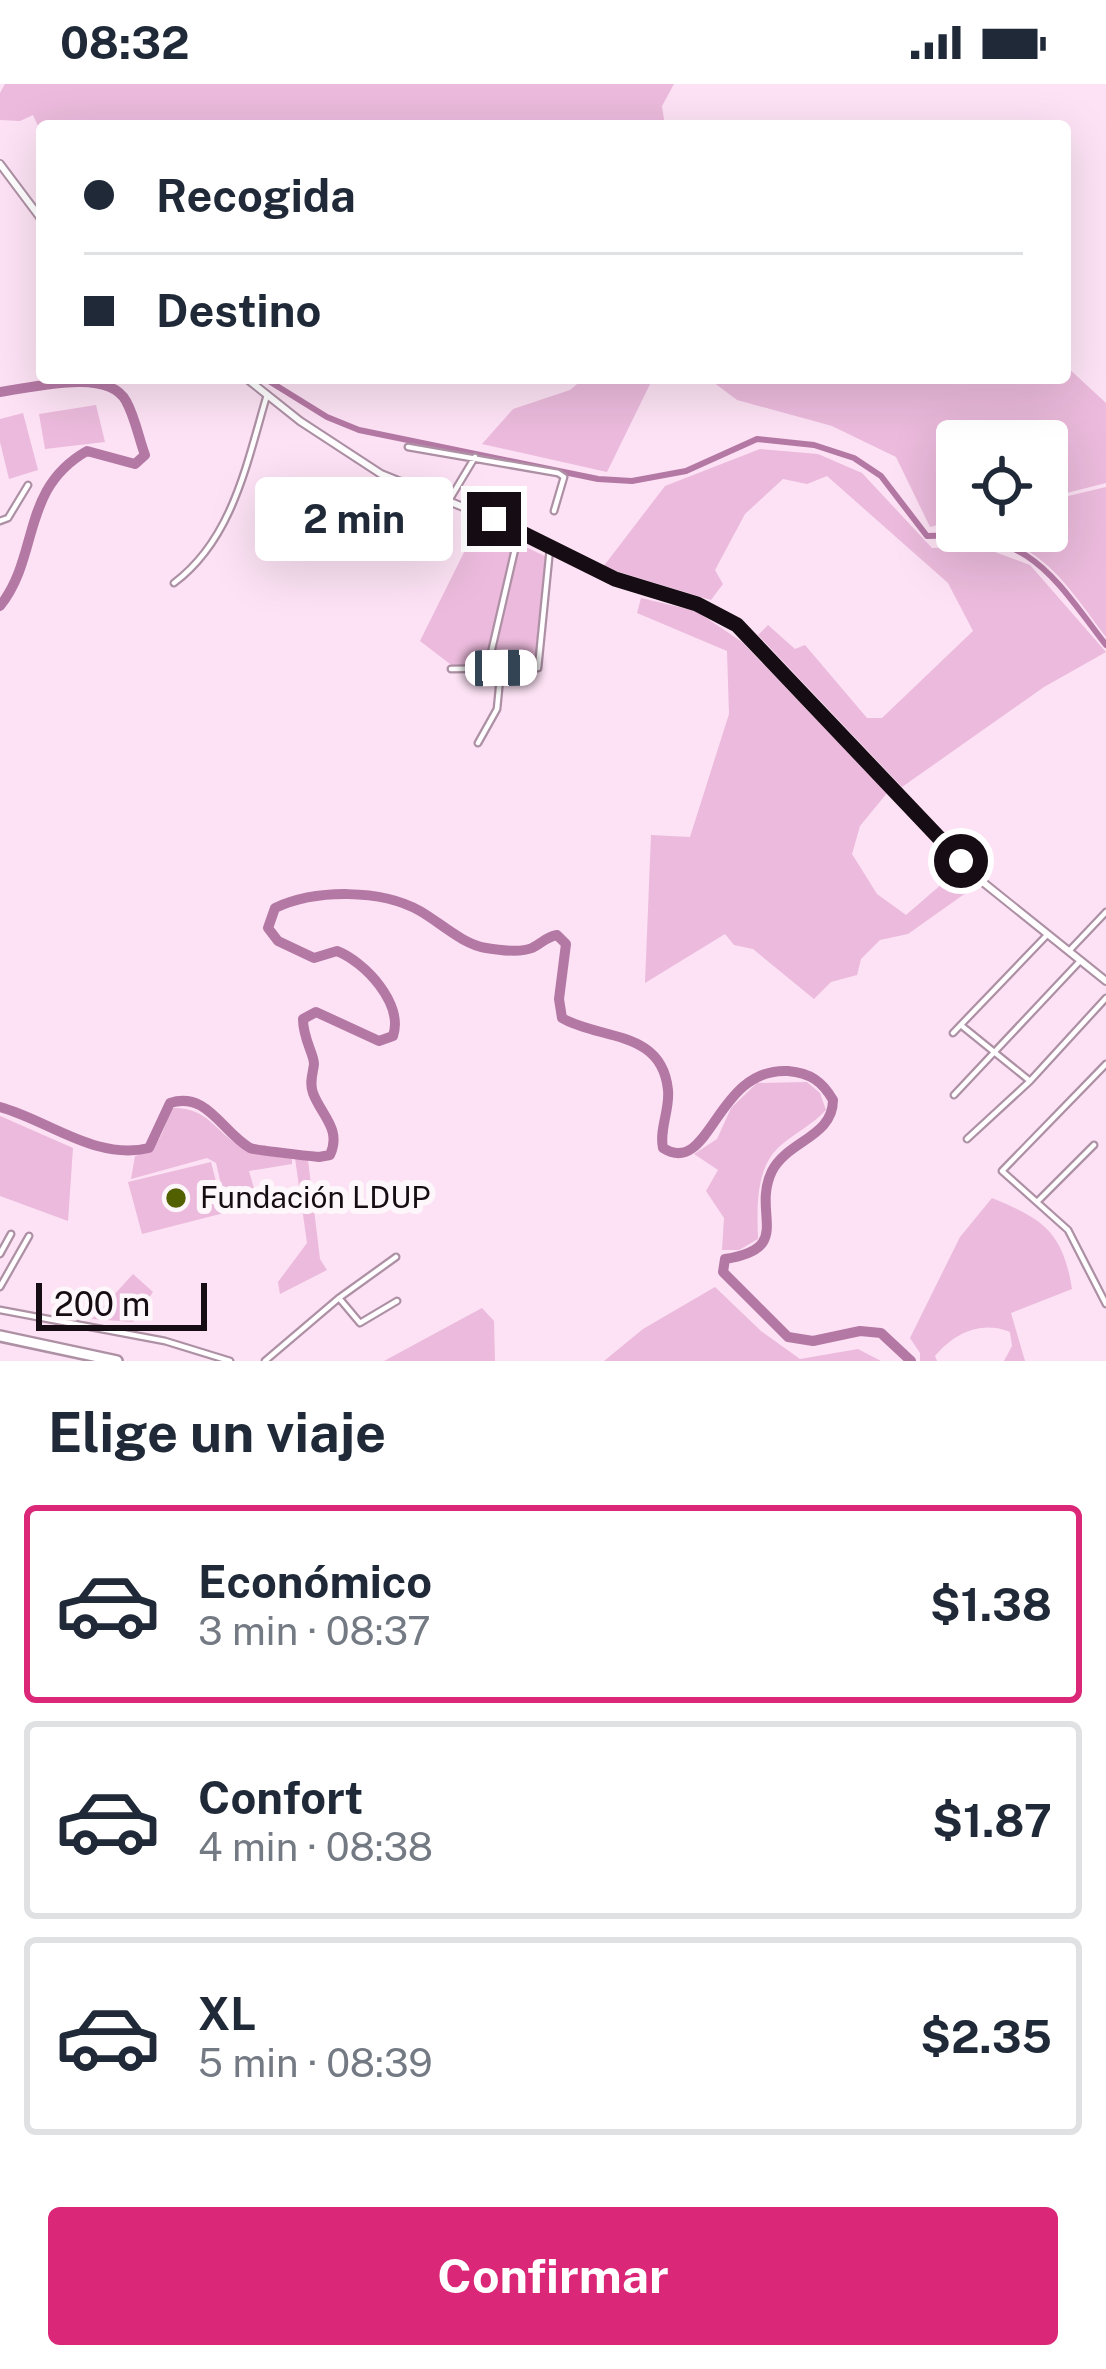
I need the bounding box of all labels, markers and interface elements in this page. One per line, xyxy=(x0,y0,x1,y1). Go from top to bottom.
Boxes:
text: 08:32 xyxy=(60,16,190,69)
text: Recogida xyxy=(156,169,356,222)
text: Destino xyxy=(156,284,321,337)
map controls xyxy=(936,420,1068,552)
button: locate xyxy=(936,420,1068,552)
callout: 2 min xyxy=(254,477,452,561)
route end xyxy=(467,492,521,546)
text: 2 min xyxy=(303,496,405,542)
car xyxy=(465,649,537,687)
route start xyxy=(934,834,988,888)
place label: Fundación LDUP xyxy=(200,1179,430,1215)
marker: Fundación LDUP xyxy=(163,1185,189,1211)
scale bar xyxy=(36,1277,207,1330)
text: 200 m xyxy=(54,1285,150,1323)
text: Elige un viaje xyxy=(48,1401,386,1464)
icon: car xyxy=(54,1550,162,1658)
text: Económico xyxy=(198,1555,432,1608)
text: $1.38 xyxy=(930,1578,1052,1631)
text: 3 min · 08:37 xyxy=(198,1608,431,1654)
icon: car xyxy=(54,1766,162,1874)
text: Confort xyxy=(198,1771,363,1824)
text: $1.87 xyxy=(932,1794,1052,1847)
text: 4 min · 08:38 xyxy=(198,1824,433,1870)
icon: car xyxy=(54,1982,162,2090)
text: XL xyxy=(198,1987,256,2040)
text: $2.35 xyxy=(920,2010,1052,2063)
text: 5 min · 08:39 xyxy=(198,2040,433,2086)
button: Confirmar xyxy=(48,2207,1058,2345)

